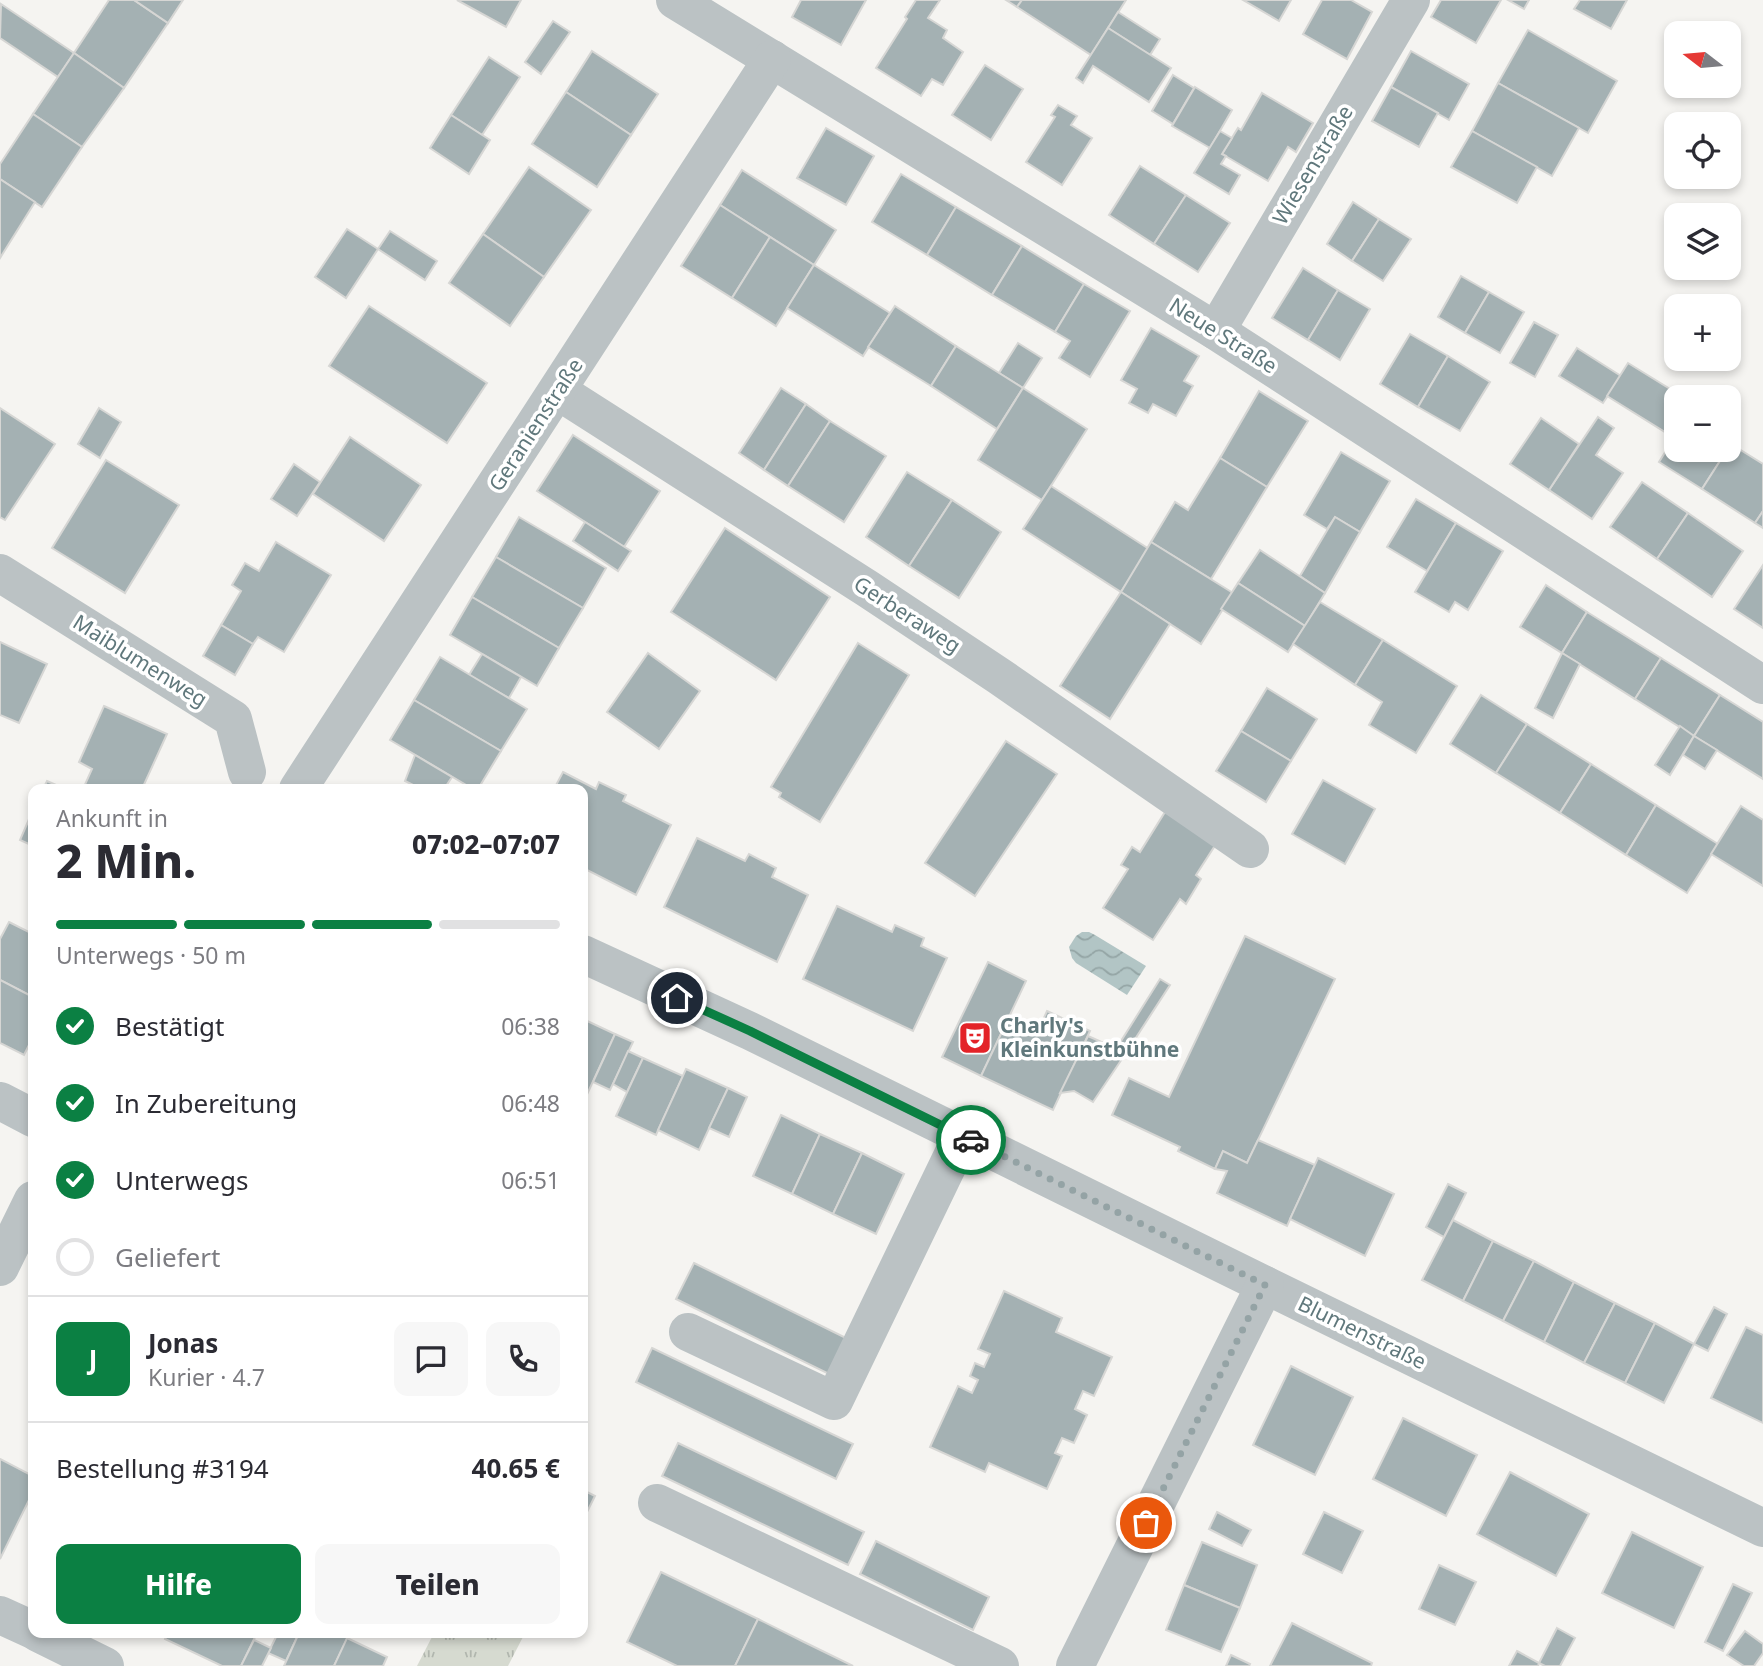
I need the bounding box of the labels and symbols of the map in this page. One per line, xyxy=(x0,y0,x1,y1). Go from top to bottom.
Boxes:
north arrow xyxy=(1664,21,1741,98)
street label: Wiesenstraße xyxy=(1266,100,1359,229)
street label: Neue Straße xyxy=(1164,291,1283,379)
street label: Geranienstraße xyxy=(482,353,589,496)
street label: Gerberaweg xyxy=(849,569,966,659)
street label: Maiblumenweg xyxy=(68,608,213,713)
pin xyxy=(647,968,707,1028)
place label: Charly's Kleinkunstbühne xyxy=(1000,1011,1179,1063)
theatre icon: Charly's Kleinkunstbühne xyxy=(956,1019,994,1057)
courier xyxy=(936,1105,1006,1175)
street label: Blumenstraße xyxy=(1294,1289,1431,1375)
pin xyxy=(1116,1493,1176,1553)

